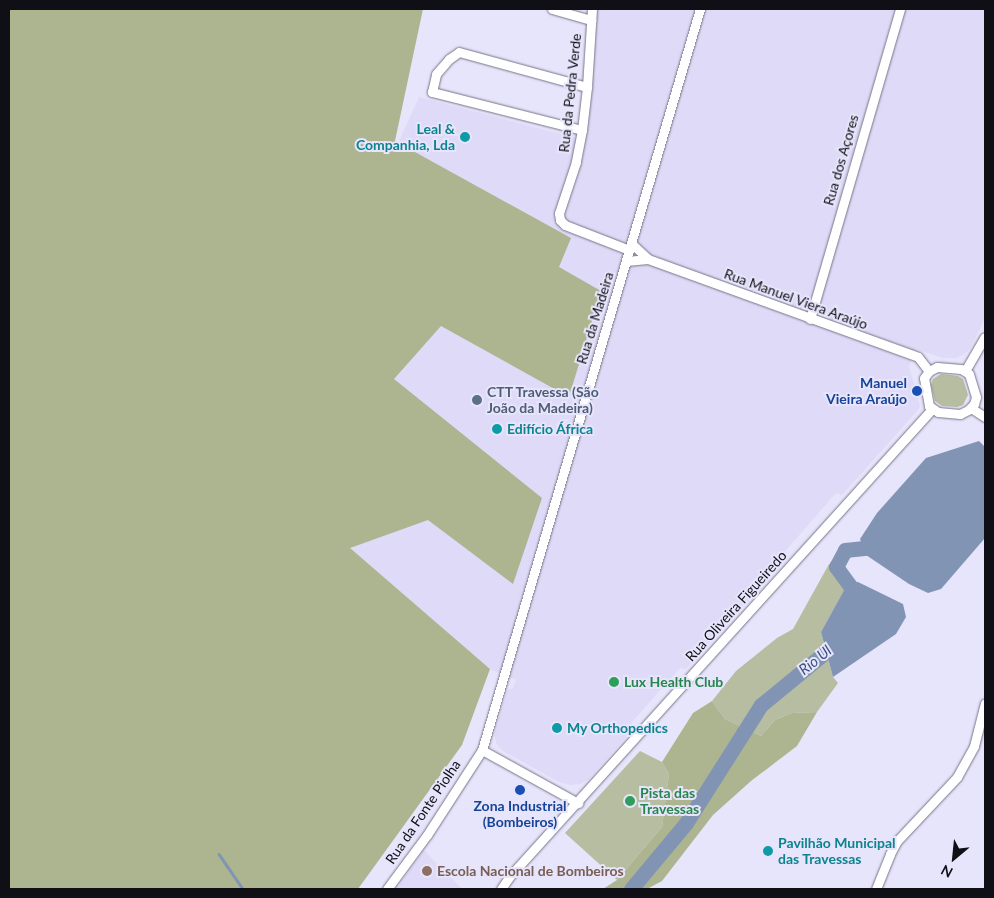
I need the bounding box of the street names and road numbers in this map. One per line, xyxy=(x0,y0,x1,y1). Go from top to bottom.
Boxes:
street label: Rua da Pedra Verde xyxy=(555,33,585,153)
street label: Rua dos Açores xyxy=(820,112,862,208)
street label: Rua Manuel Viera Araújo xyxy=(721,265,871,333)
street label: Rua da Madeira xyxy=(573,270,617,366)
street label: Rua Oliveira Figueiredo xyxy=(682,547,790,665)
street label: Rua da Fonte Piolha xyxy=(382,757,464,867)

